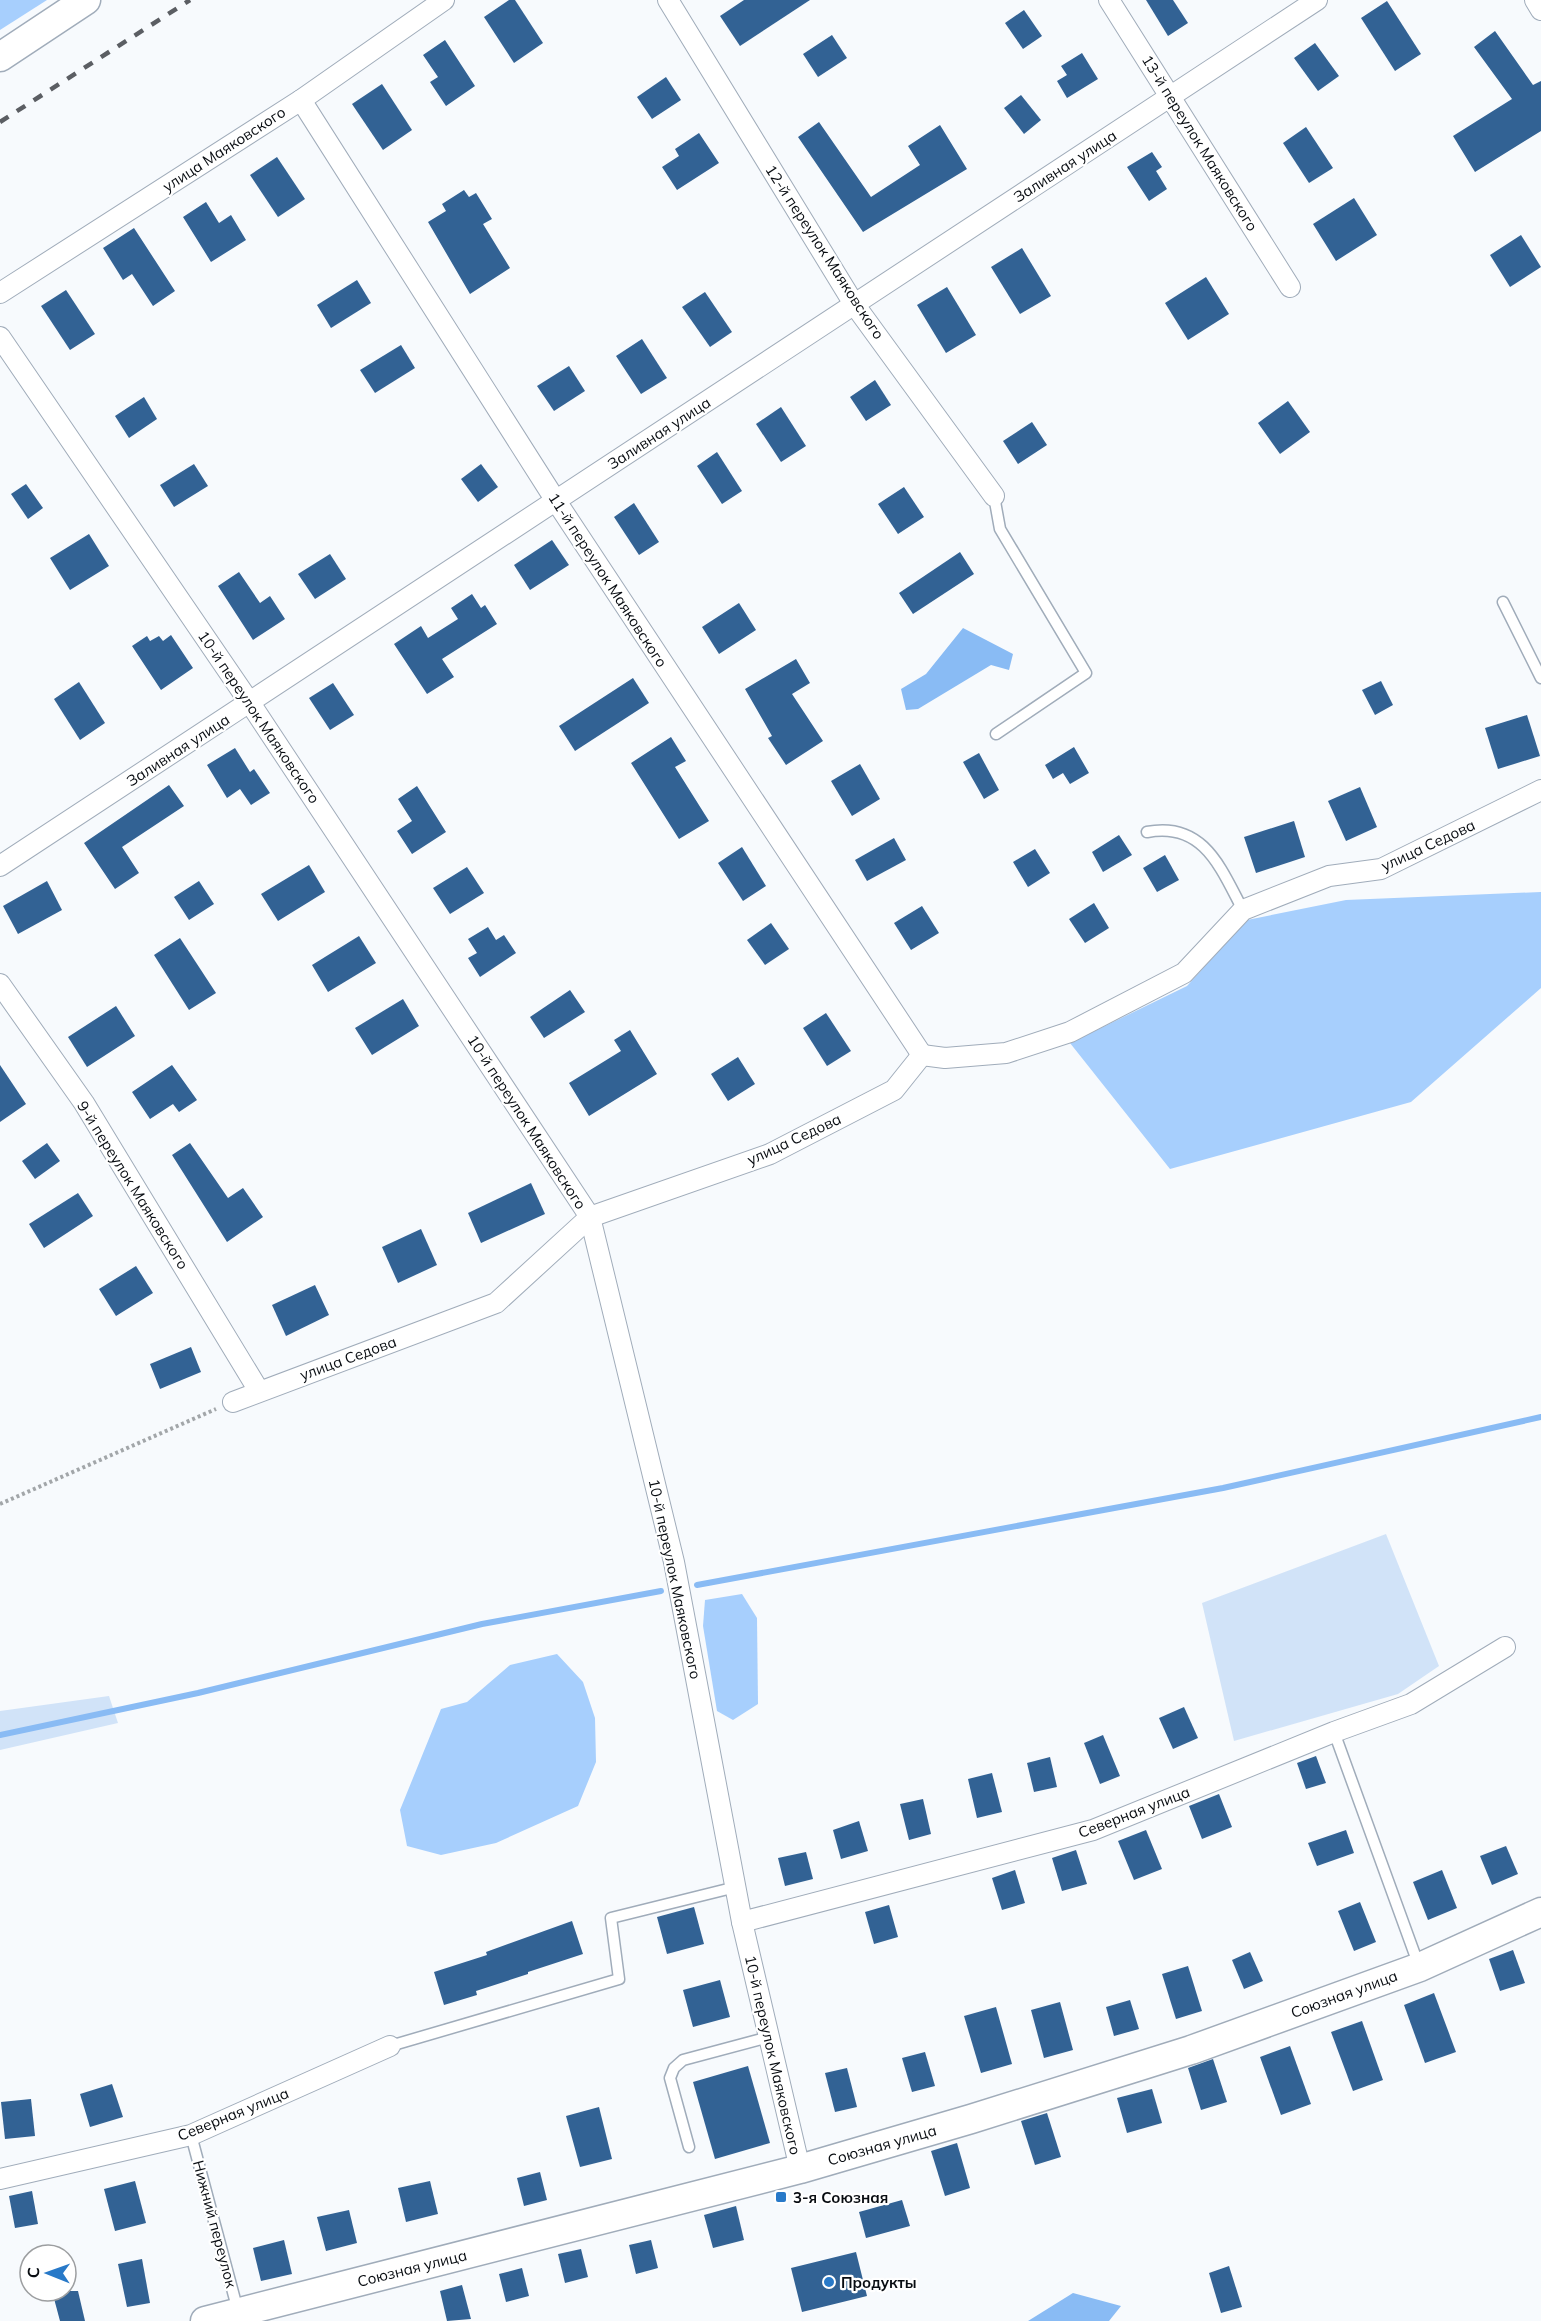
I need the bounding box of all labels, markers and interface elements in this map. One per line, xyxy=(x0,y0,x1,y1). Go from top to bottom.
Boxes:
street label: 13-й переулок Маяковского xyxy=(1138,51,1262,235)
street label: улица Маяковского xyxy=(159,102,289,196)
street label: Заливная улица xyxy=(1010,126,1120,206)
street label: 12-й переулок Маяковского xyxy=(761,161,889,343)
street label: Заливная улица xyxy=(604,393,714,473)
street label: 11-й переулок Маяковского xyxy=(544,489,672,671)
street label: 10-й переулок Маяковского xyxy=(194,627,324,807)
street label: Заливная улица xyxy=(123,710,233,790)
street label: улица Седова xyxy=(1378,815,1478,875)
street label: 10-й переулок Маяковского xyxy=(463,1031,591,1213)
street label: 9-й переулок Маяковского xyxy=(73,1097,193,1273)
street label: улица Седова xyxy=(744,1109,844,1169)
street label: улица Седова xyxy=(297,1332,399,1384)
street label: 10-й переулок Маяковского xyxy=(644,1477,706,1681)
street label: Северная улица xyxy=(1075,1782,1193,1842)
street label: 10-й переулок Маяковского xyxy=(741,1953,805,2157)
street label: Союзная улица xyxy=(1288,1966,1400,2022)
street label: Северная улица xyxy=(175,2083,291,2145)
street label: Союзная улица xyxy=(825,2120,939,2170)
street label: Нижний переулок xyxy=(189,2158,241,2291)
place label: 3-я Союзная xyxy=(793,2188,888,2207)
marker: 3-я Союзная xyxy=(774,2190,788,2204)
north arrow xyxy=(18,2243,78,2303)
street label: Союзная улица xyxy=(355,2245,469,2291)
text: С xyxy=(23,2267,43,2278)
place label: Продукты xyxy=(841,2273,917,2292)
marker: Продукты xyxy=(822,2275,836,2289)

